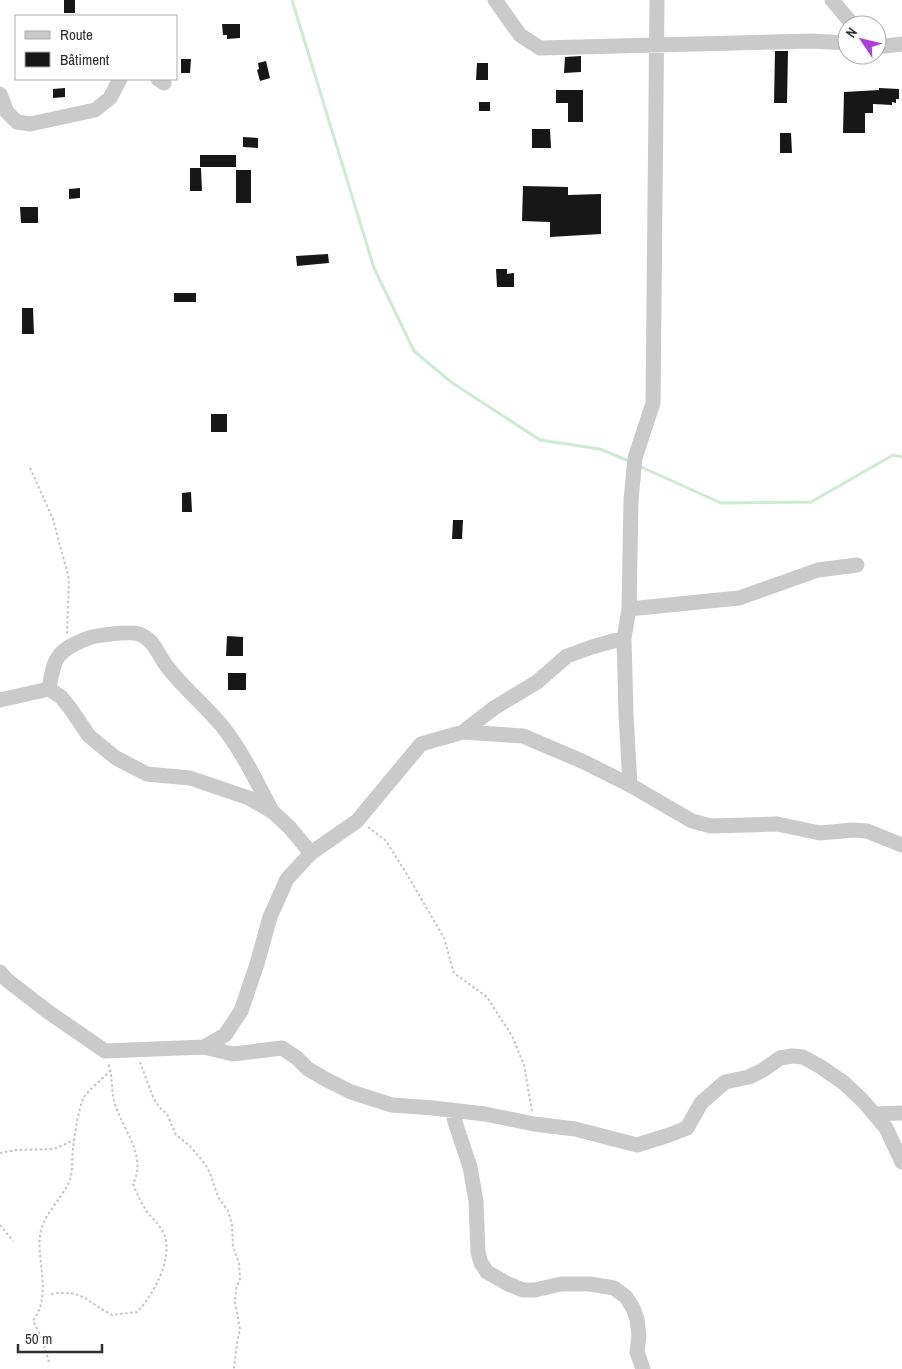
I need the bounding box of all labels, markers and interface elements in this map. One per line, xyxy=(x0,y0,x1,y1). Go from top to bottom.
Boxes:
legend xyxy=(15,15,178,80)
north arrow xyxy=(837,15,887,65)
text: Route xyxy=(60,24,93,45)
text: N xyxy=(842,24,861,41)
text: Bâtiment xyxy=(60,49,110,70)
scale bar xyxy=(18,1322,101,1354)
text: 50 m xyxy=(25,1328,52,1349)

